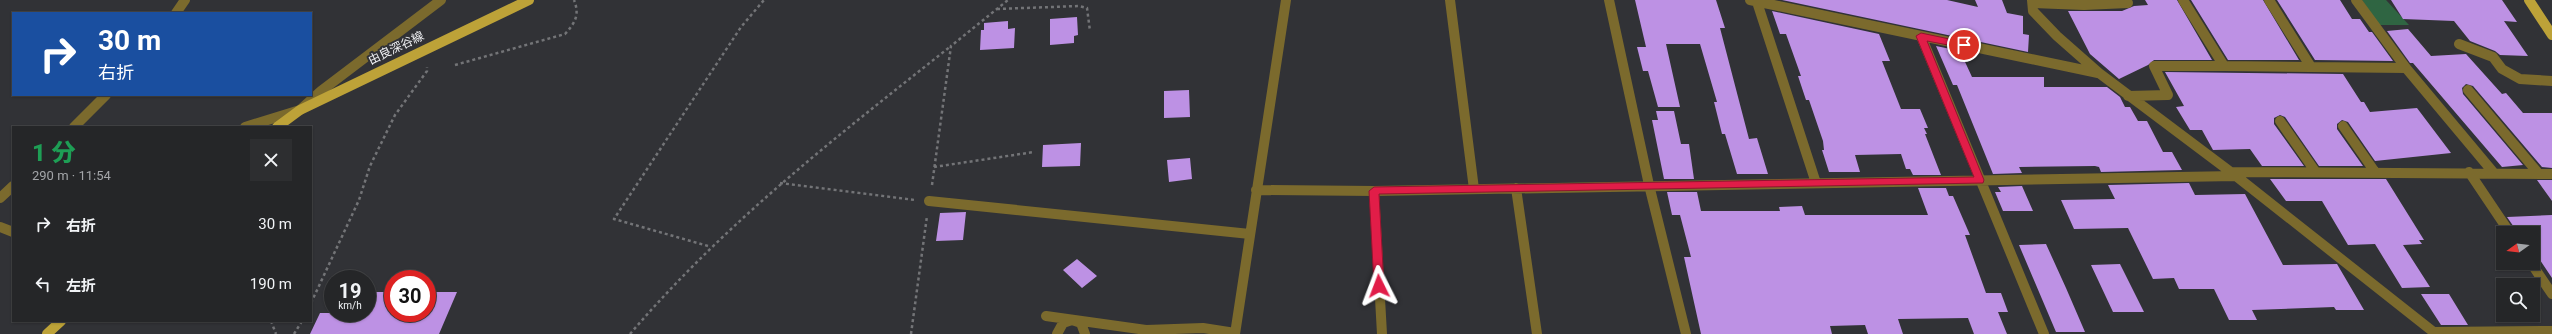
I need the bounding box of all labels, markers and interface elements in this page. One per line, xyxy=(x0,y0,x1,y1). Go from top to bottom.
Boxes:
text: 30 m xyxy=(98,24,161,57)
icon: right xyxy=(32,28,84,80)
pin xyxy=(1947,28,1981,62)
street label: 由良深谷線 xyxy=(366,29,426,67)
icon: arrive xyxy=(1953,34,1975,56)
text: 右折 xyxy=(98,62,134,83)
text: 1 分 xyxy=(32,139,76,167)
button: close xyxy=(250,139,292,181)
text: 290 m · 11:54 xyxy=(32,168,111,183)
icon: right xyxy=(32,213,54,235)
text: 30 m xyxy=(258,215,292,233)
text: 右折 xyxy=(66,217,96,235)
north arrow xyxy=(2496,226,2540,270)
map controls xyxy=(2496,226,2540,322)
position arrow xyxy=(1358,265,1400,307)
speed limit sign: 30 xyxy=(384,270,436,322)
icon: left xyxy=(32,273,54,295)
text: 190 m xyxy=(250,275,292,293)
text: 左折 xyxy=(66,277,96,295)
button: search xyxy=(2496,278,2540,322)
text: 19 xyxy=(339,279,361,303)
text: km/h xyxy=(338,300,362,311)

